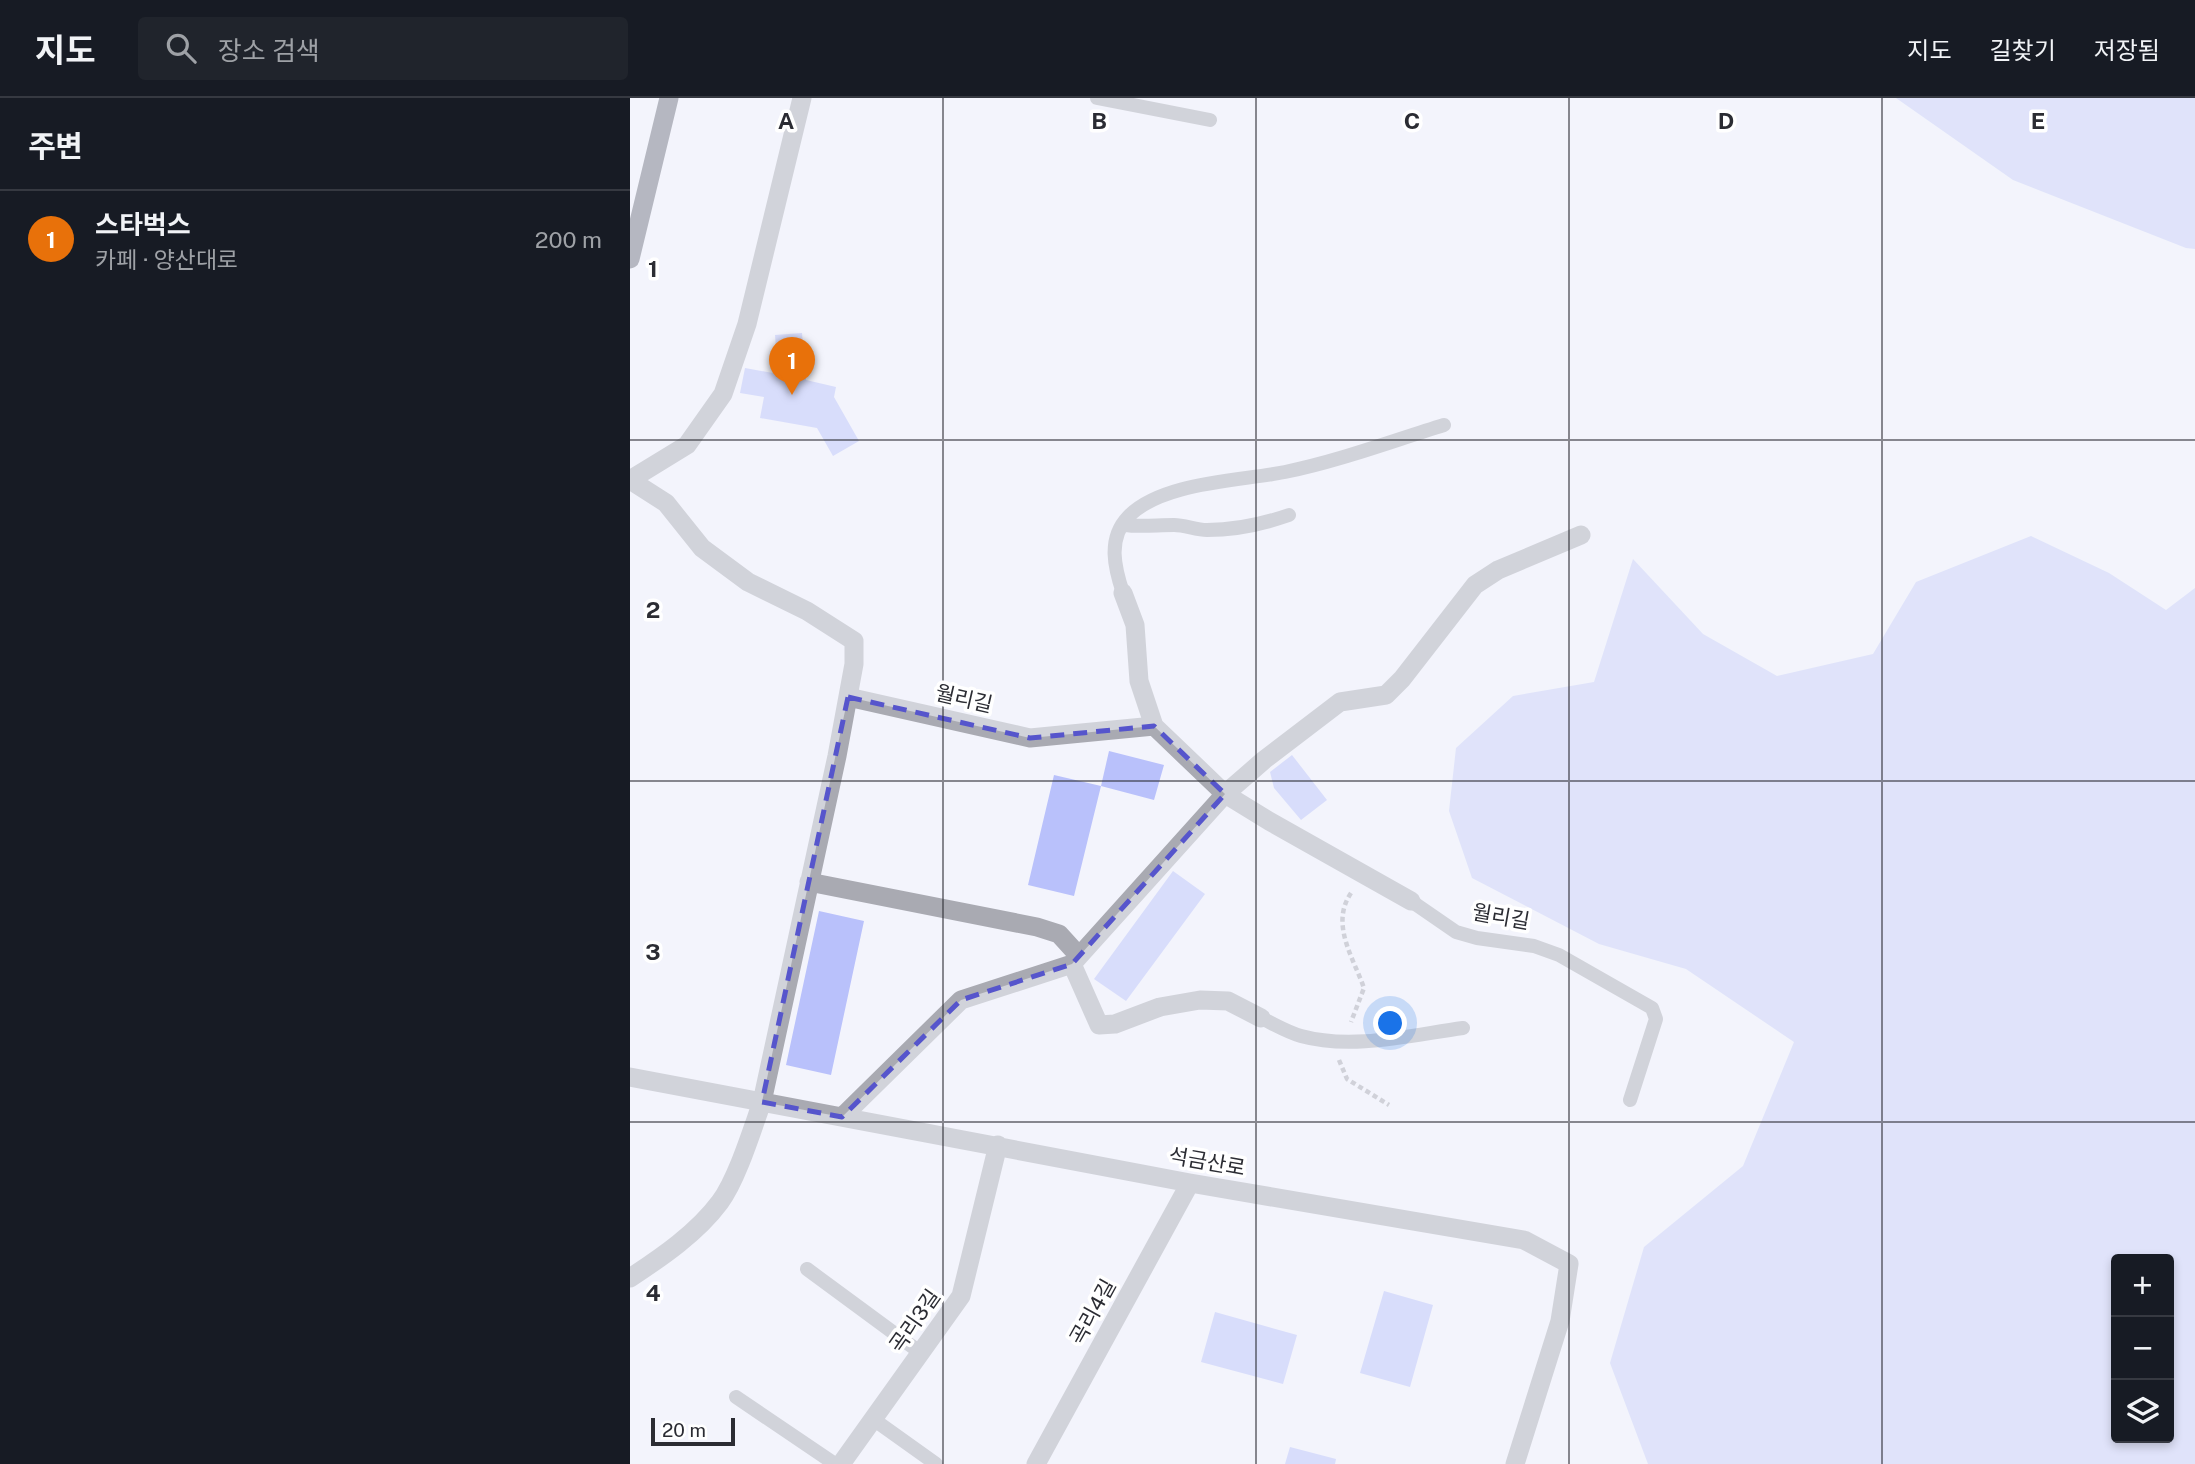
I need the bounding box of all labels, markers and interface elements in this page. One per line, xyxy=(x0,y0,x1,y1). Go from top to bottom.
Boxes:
search box xyxy=(138,17,628,80)
icon: search xyxy=(162,29,200,67)
text: 지도 xyxy=(35,31,96,69)
text: 장소 검색 xyxy=(218,35,320,66)
text: 지도 xyxy=(1907,36,1952,64)
text: 길찾기 xyxy=(1990,36,2056,64)
text: 저장됨 xyxy=(2094,36,2160,64)
text: A xyxy=(778,107,795,134)
text: B xyxy=(1091,107,1107,134)
text: C xyxy=(1404,107,1420,134)
text: D xyxy=(1718,107,1734,134)
text: E xyxy=(2031,107,2045,134)
text: 주변 xyxy=(28,128,83,164)
text: 스타벅스 xyxy=(95,209,191,240)
text: 1 xyxy=(46,226,56,253)
text: 200 m xyxy=(535,226,602,253)
text: 카페 · 양산대로 xyxy=(95,246,238,273)
text: 1 xyxy=(648,255,658,282)
pin: 1 xyxy=(769,337,815,395)
text: 2 xyxy=(646,596,660,623)
street label: 월리길 xyxy=(933,680,995,717)
street label: 월리길 xyxy=(1470,899,1532,934)
text: 3 xyxy=(645,938,661,965)
your location xyxy=(1373,1006,1407,1040)
street label: 석금산로 xyxy=(1167,1142,1247,1181)
map controls xyxy=(2111,1254,2174,1443)
button: + xyxy=(2111,1254,2174,1317)
street label: 곡리4길 xyxy=(1064,1275,1121,1349)
text: 4 xyxy=(645,1279,661,1306)
street label: 곡리3길 xyxy=(884,1284,945,1357)
button: − xyxy=(2111,1317,2174,1380)
button: layers xyxy=(2111,1380,2174,1443)
scale bar xyxy=(651,1415,735,1447)
text: 20 m xyxy=(662,1419,706,1441)

